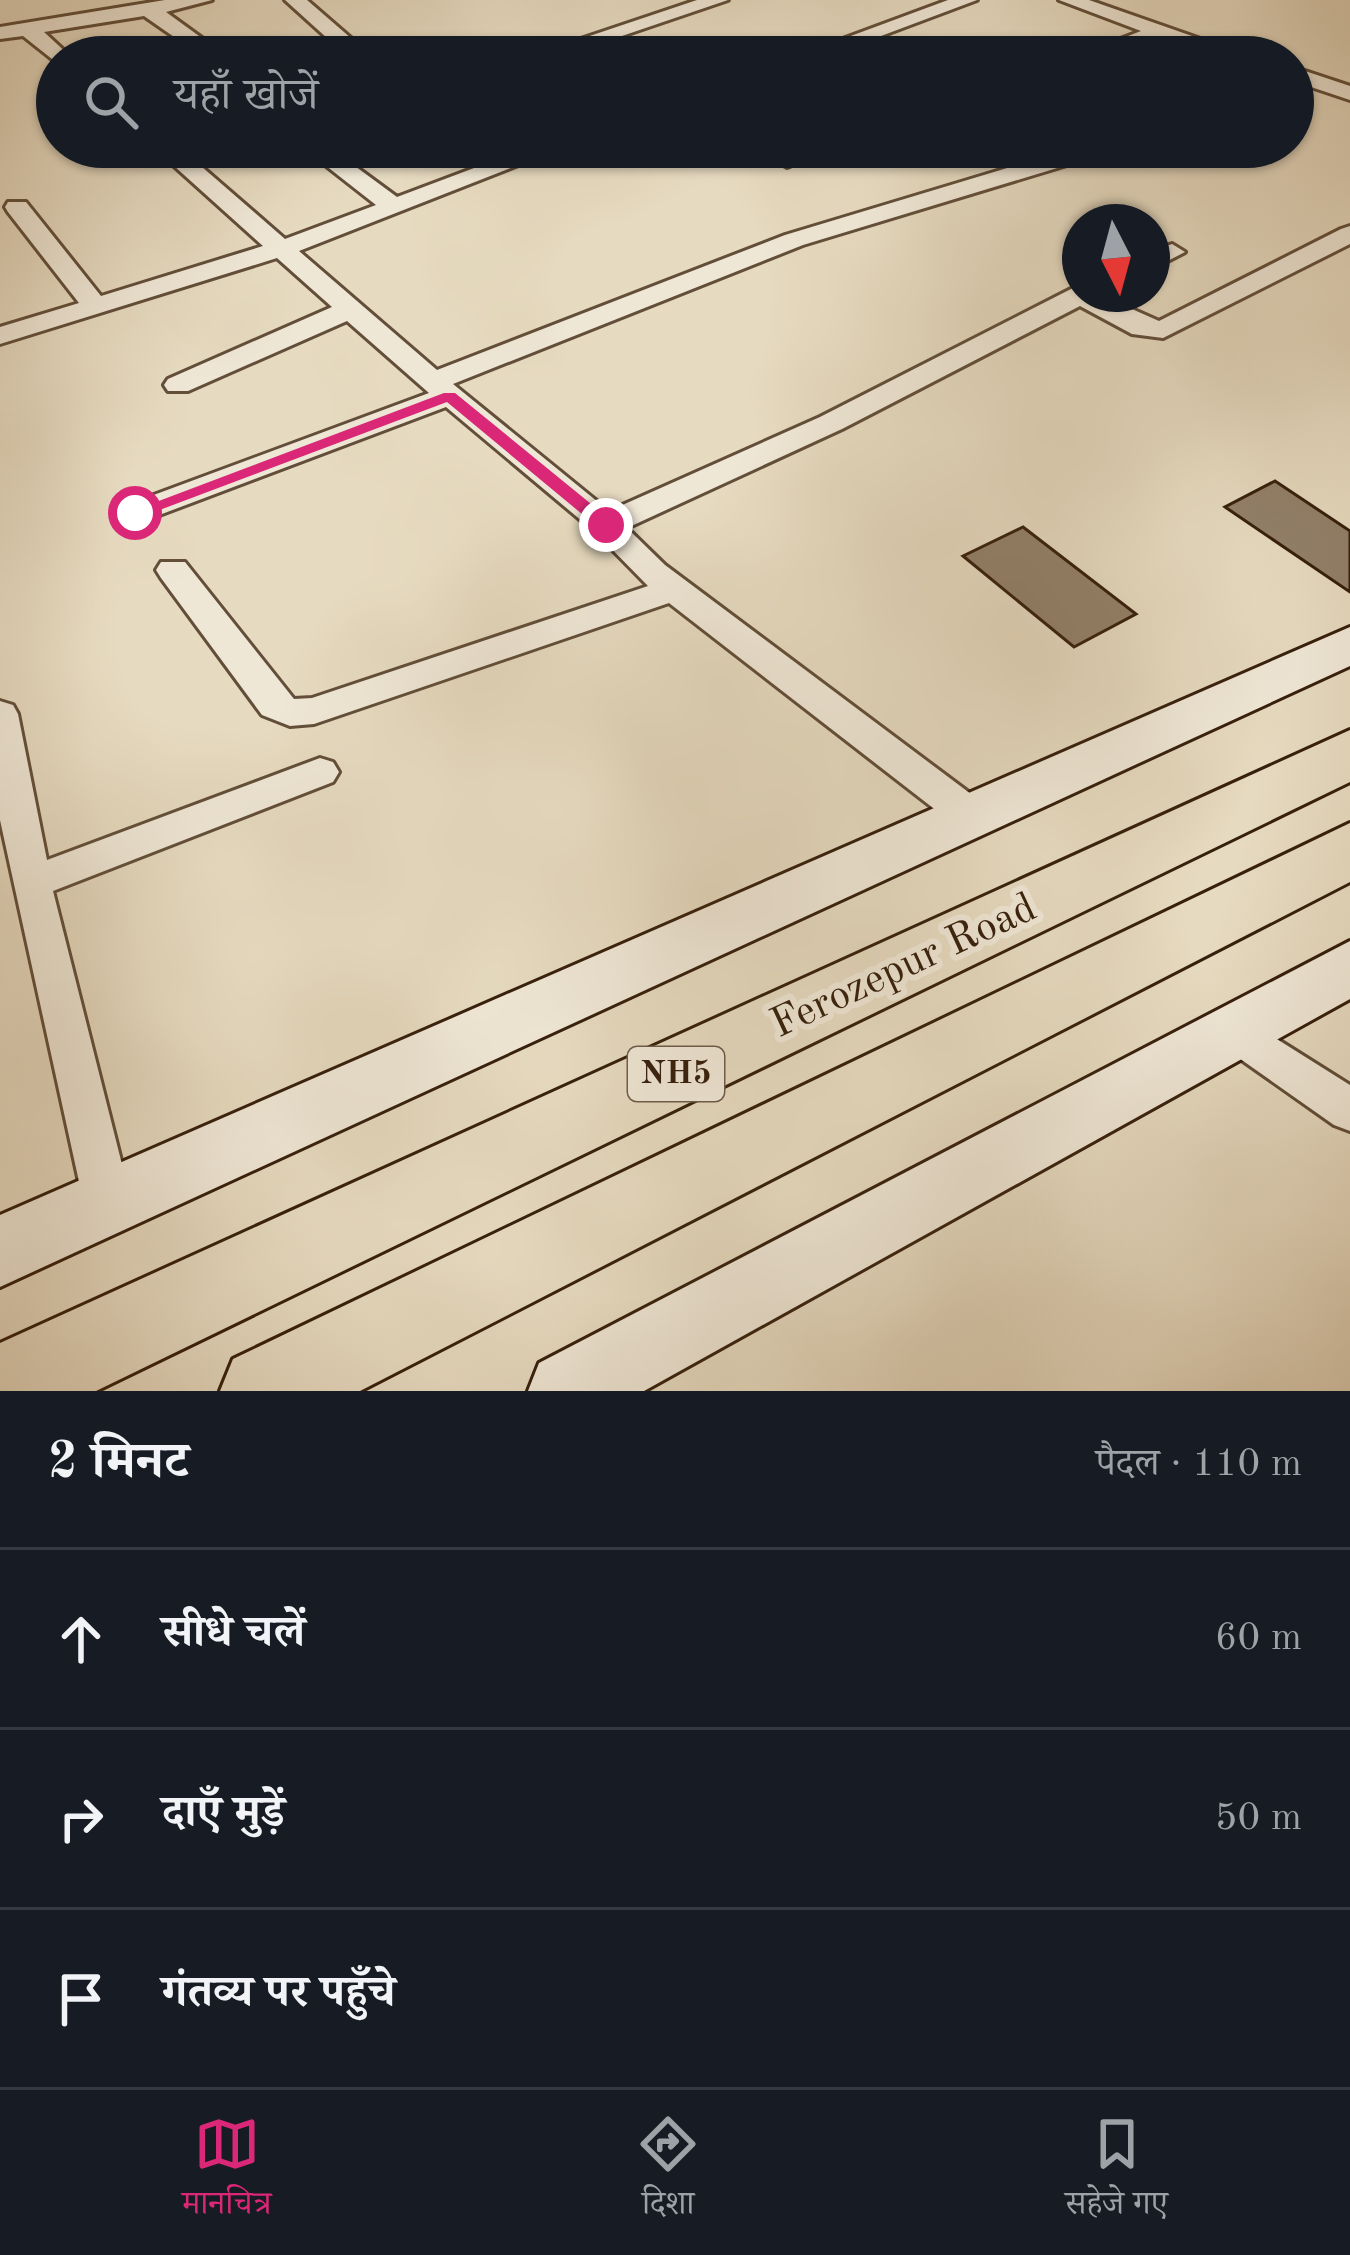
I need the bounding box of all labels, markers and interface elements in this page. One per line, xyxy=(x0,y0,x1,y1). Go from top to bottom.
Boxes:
search box xyxy=(36,36,1314,168)
icon: search xyxy=(78,69,144,135)
text: यहाँ खोजें xyxy=(174,75,318,120)
north arrow xyxy=(1062,204,1170,312)
route start xyxy=(108,486,162,540)
route end xyxy=(579,498,633,552)
street label: Ferozepur Road xyxy=(765,887,1043,1047)
road number: NH5 xyxy=(628,1047,724,1101)
text: 2 मिनट xyxy=(48,1438,189,1489)
text: पैदल · 110 m xyxy=(1096,1445,1302,1484)
icon: ahead xyxy=(48,1606,114,1672)
text: सीधे चलें xyxy=(162,1612,305,1657)
text: 60 m xyxy=(1215,1619,1302,1658)
icon: right xyxy=(48,1786,114,1852)
text: दाएँ मुड़ें xyxy=(162,1792,285,1837)
text: 50 m xyxy=(1215,1799,1302,1838)
icon: arrive xyxy=(48,1966,114,2032)
text: गंतव्य पर पहुँचे xyxy=(162,1972,395,2017)
tab: मानचित्र xyxy=(182,2111,271,2235)
tab: दिशा xyxy=(635,2111,701,2235)
tab: सहेजे गए xyxy=(1065,2111,1168,2235)

